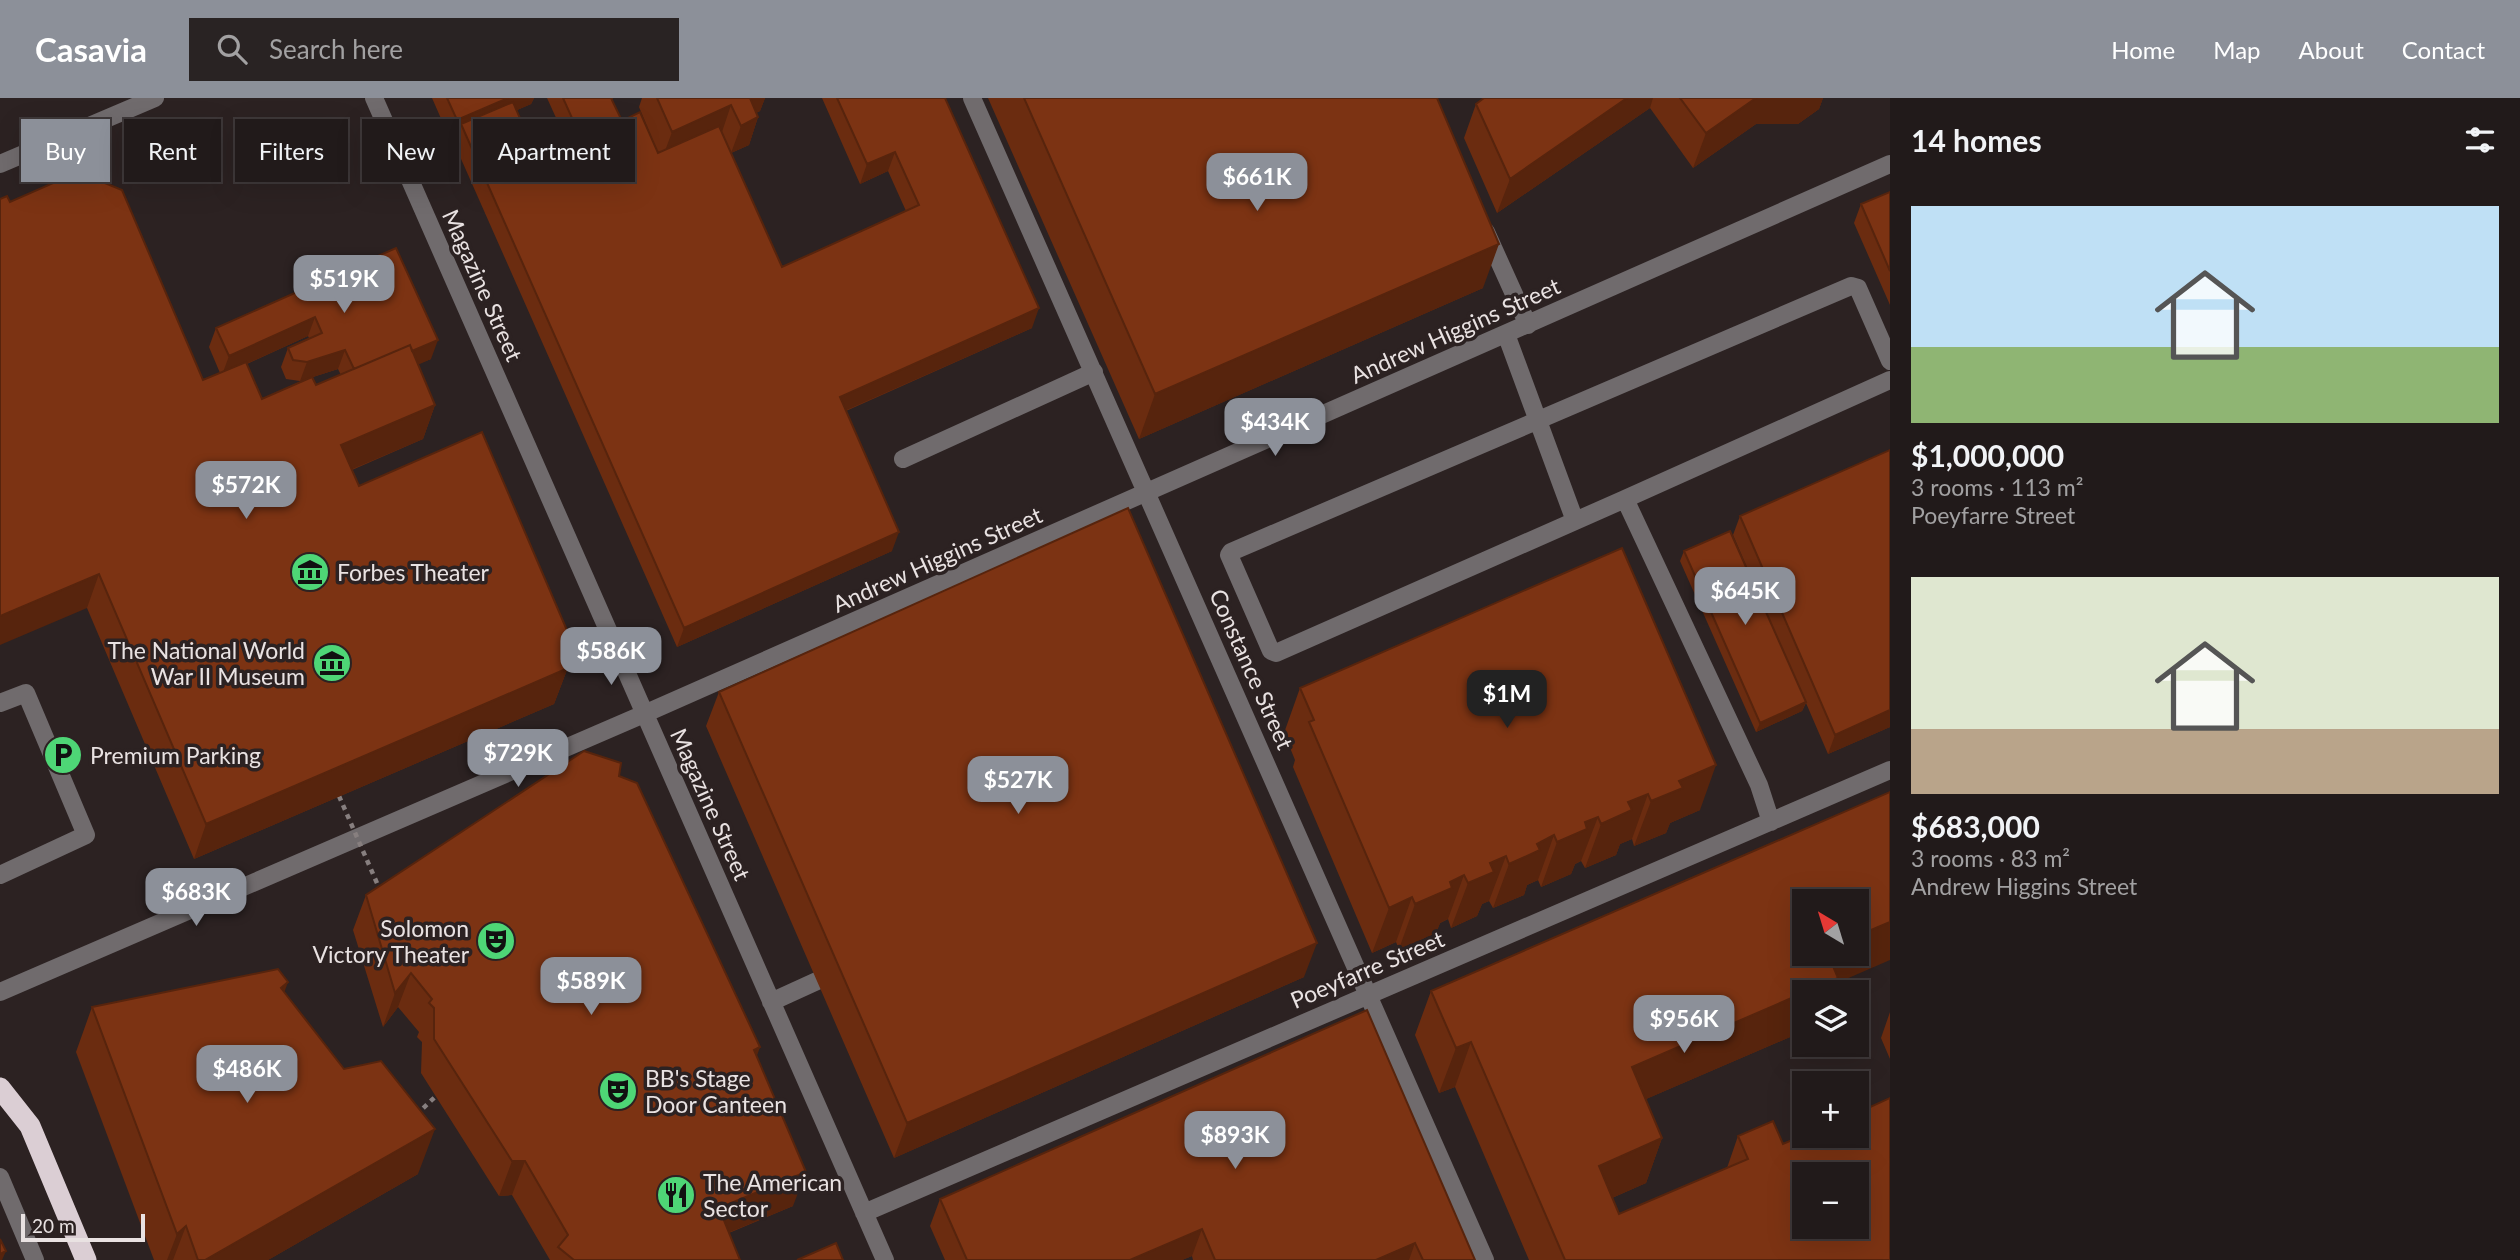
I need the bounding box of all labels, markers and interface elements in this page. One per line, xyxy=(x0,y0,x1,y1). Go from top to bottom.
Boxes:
search box xyxy=(189,18,679,81)
text: Casavia xyxy=(35,29,147,69)
icon: search xyxy=(213,30,251,68)
text: Search here xyxy=(269,33,403,65)
text: Home xyxy=(2111,35,2175,64)
text: Map xyxy=(2213,35,2261,64)
text: About xyxy=(2299,35,2364,64)
text: Contact xyxy=(2402,35,2485,64)
chip: Buy xyxy=(21,119,110,182)
chip: Rent xyxy=(124,119,221,182)
chip: Filters xyxy=(235,119,348,182)
chip: New xyxy=(362,119,459,182)
chip: Apartment xyxy=(473,119,635,182)
icon: filters xyxy=(2461,121,2499,159)
text: 14 homes xyxy=(1911,122,2042,158)
pin: $661K xyxy=(1208,153,1306,213)
text: $661K xyxy=(1222,162,1292,190)
street label: Magazine Street xyxy=(437,205,529,366)
icon: home xyxy=(2142,252,2268,378)
pin: $519K xyxy=(295,256,393,315)
text: $519K xyxy=(309,264,379,292)
street label: Andrew Higgins Street xyxy=(1346,271,1565,389)
pin: $434K xyxy=(1226,398,1324,458)
text: $434K xyxy=(1240,407,1310,435)
text: $1,000,000 xyxy=(1911,437,2064,473)
pin: $572K xyxy=(197,462,295,521)
text: $572K xyxy=(211,470,281,498)
text: 3 rooms · 113 m² xyxy=(1911,473,2083,501)
street label: Andrew Higgins Street xyxy=(828,500,1047,618)
text: Poeyfarre Street xyxy=(1911,501,2075,529)
museum icon: Forbes Theater xyxy=(289,551,331,593)
place label: Forbes Theater xyxy=(337,558,490,586)
pin: $645K xyxy=(1696,568,1794,627)
text: $645K xyxy=(1710,576,1780,604)
street label: Constance Street xyxy=(1204,584,1300,754)
icon: home xyxy=(2142,623,2268,749)
pin: $586K xyxy=(562,628,660,687)
place label: The National World War II Museum xyxy=(108,636,305,690)
text: $586K xyxy=(576,636,646,664)
museum icon: The National World War II Museum xyxy=(311,642,353,684)
pin: $1M xyxy=(1473,670,1541,730)
text: $1M xyxy=(1483,679,1531,707)
street label: Magazine Street xyxy=(665,724,757,885)
pin: $729K xyxy=(469,730,567,789)
parking icon: Premium Parking xyxy=(42,734,84,776)
text: $729K xyxy=(483,738,553,766)
place label: Premium Parking xyxy=(90,741,261,769)
pin: $527K xyxy=(969,756,1067,816)
text: $527K xyxy=(983,765,1053,793)
text: $683,000 xyxy=(1911,808,2040,844)
text: 3 rooms · 83 m² xyxy=(1911,844,2070,872)
pin: $683K xyxy=(147,868,245,928)
text: Andrew Higgins Street xyxy=(1911,872,2137,900)
text: $683K xyxy=(161,877,231,905)
north arrow xyxy=(1792,889,1869,966)
map controls xyxy=(1792,889,1869,1239)
place label: Solomon Victory Theater xyxy=(312,914,470,968)
theatre icon: Solomon Victory Theater xyxy=(475,920,517,962)
street label: Poeyfarre Street xyxy=(1286,924,1449,1014)
pin: $589K xyxy=(542,958,640,1017)
text: $589K xyxy=(556,966,626,994)
button: layers xyxy=(1792,980,1869,1057)
pin: $956K xyxy=(1635,996,1733,1055)
text: $956K xyxy=(1649,1004,1719,1032)
pin: $486K xyxy=(198,1046,296,1105)
text: $486K xyxy=(212,1054,282,1082)
place label: BB's Stage Door Canteen xyxy=(645,1064,787,1118)
theatre icon: BB's Stage Door Canteen xyxy=(597,1070,639,1112)
button: + xyxy=(1792,1071,1869,1148)
pin: $893K xyxy=(1186,1112,1284,1171)
text: $893K xyxy=(1200,1120,1270,1148)
button: − xyxy=(1792,1162,1869,1239)
place label: The American Sector xyxy=(703,1168,842,1222)
restaurant icon: The American Sector xyxy=(655,1174,697,1216)
scale bar xyxy=(21,1211,145,1243)
text: 20 m xyxy=(32,1214,75,1237)

